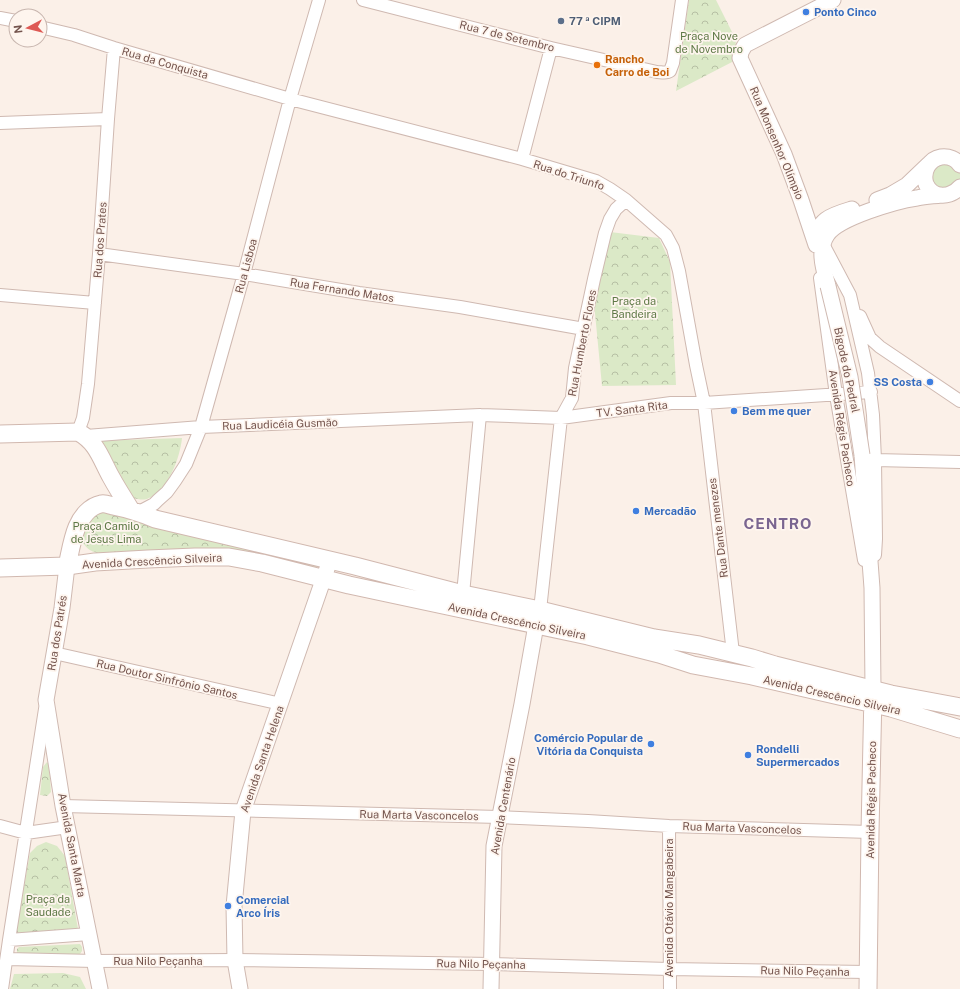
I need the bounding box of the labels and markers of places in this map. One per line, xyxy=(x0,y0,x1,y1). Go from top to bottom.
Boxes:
place label: Ponto Cinco xyxy=(814,6,877,18)
marker: Ponto Cinco xyxy=(801,7,811,17)
place label: 77 ª CIPM xyxy=(569,15,621,27)
marker: 77 ª CIPM xyxy=(556,16,566,26)
place label: Rancho Carro de Boi xyxy=(605,53,669,78)
marker: Rancho Carro de Boi xyxy=(592,60,602,70)
place label: SS Costa xyxy=(873,376,922,388)
marker: SS Costa xyxy=(925,377,935,387)
place label: Bem me quer xyxy=(742,405,811,417)
marker: Bem me quer xyxy=(729,406,739,416)
place label: Mercadão xyxy=(644,505,696,517)
marker: Mercadão xyxy=(631,506,641,516)
place label: Comércio Popular de Vitória da Conquista xyxy=(534,732,643,757)
marker: Comércio Popular de Vitória da Conquista xyxy=(646,739,656,749)
place label: Rondelli Supermercados xyxy=(756,743,840,768)
marker: Rondelli Supermercados xyxy=(743,750,753,760)
place label: Comercial Arco Íris xyxy=(236,894,290,919)
marker: Comercial Arco Íris xyxy=(223,901,233,911)

